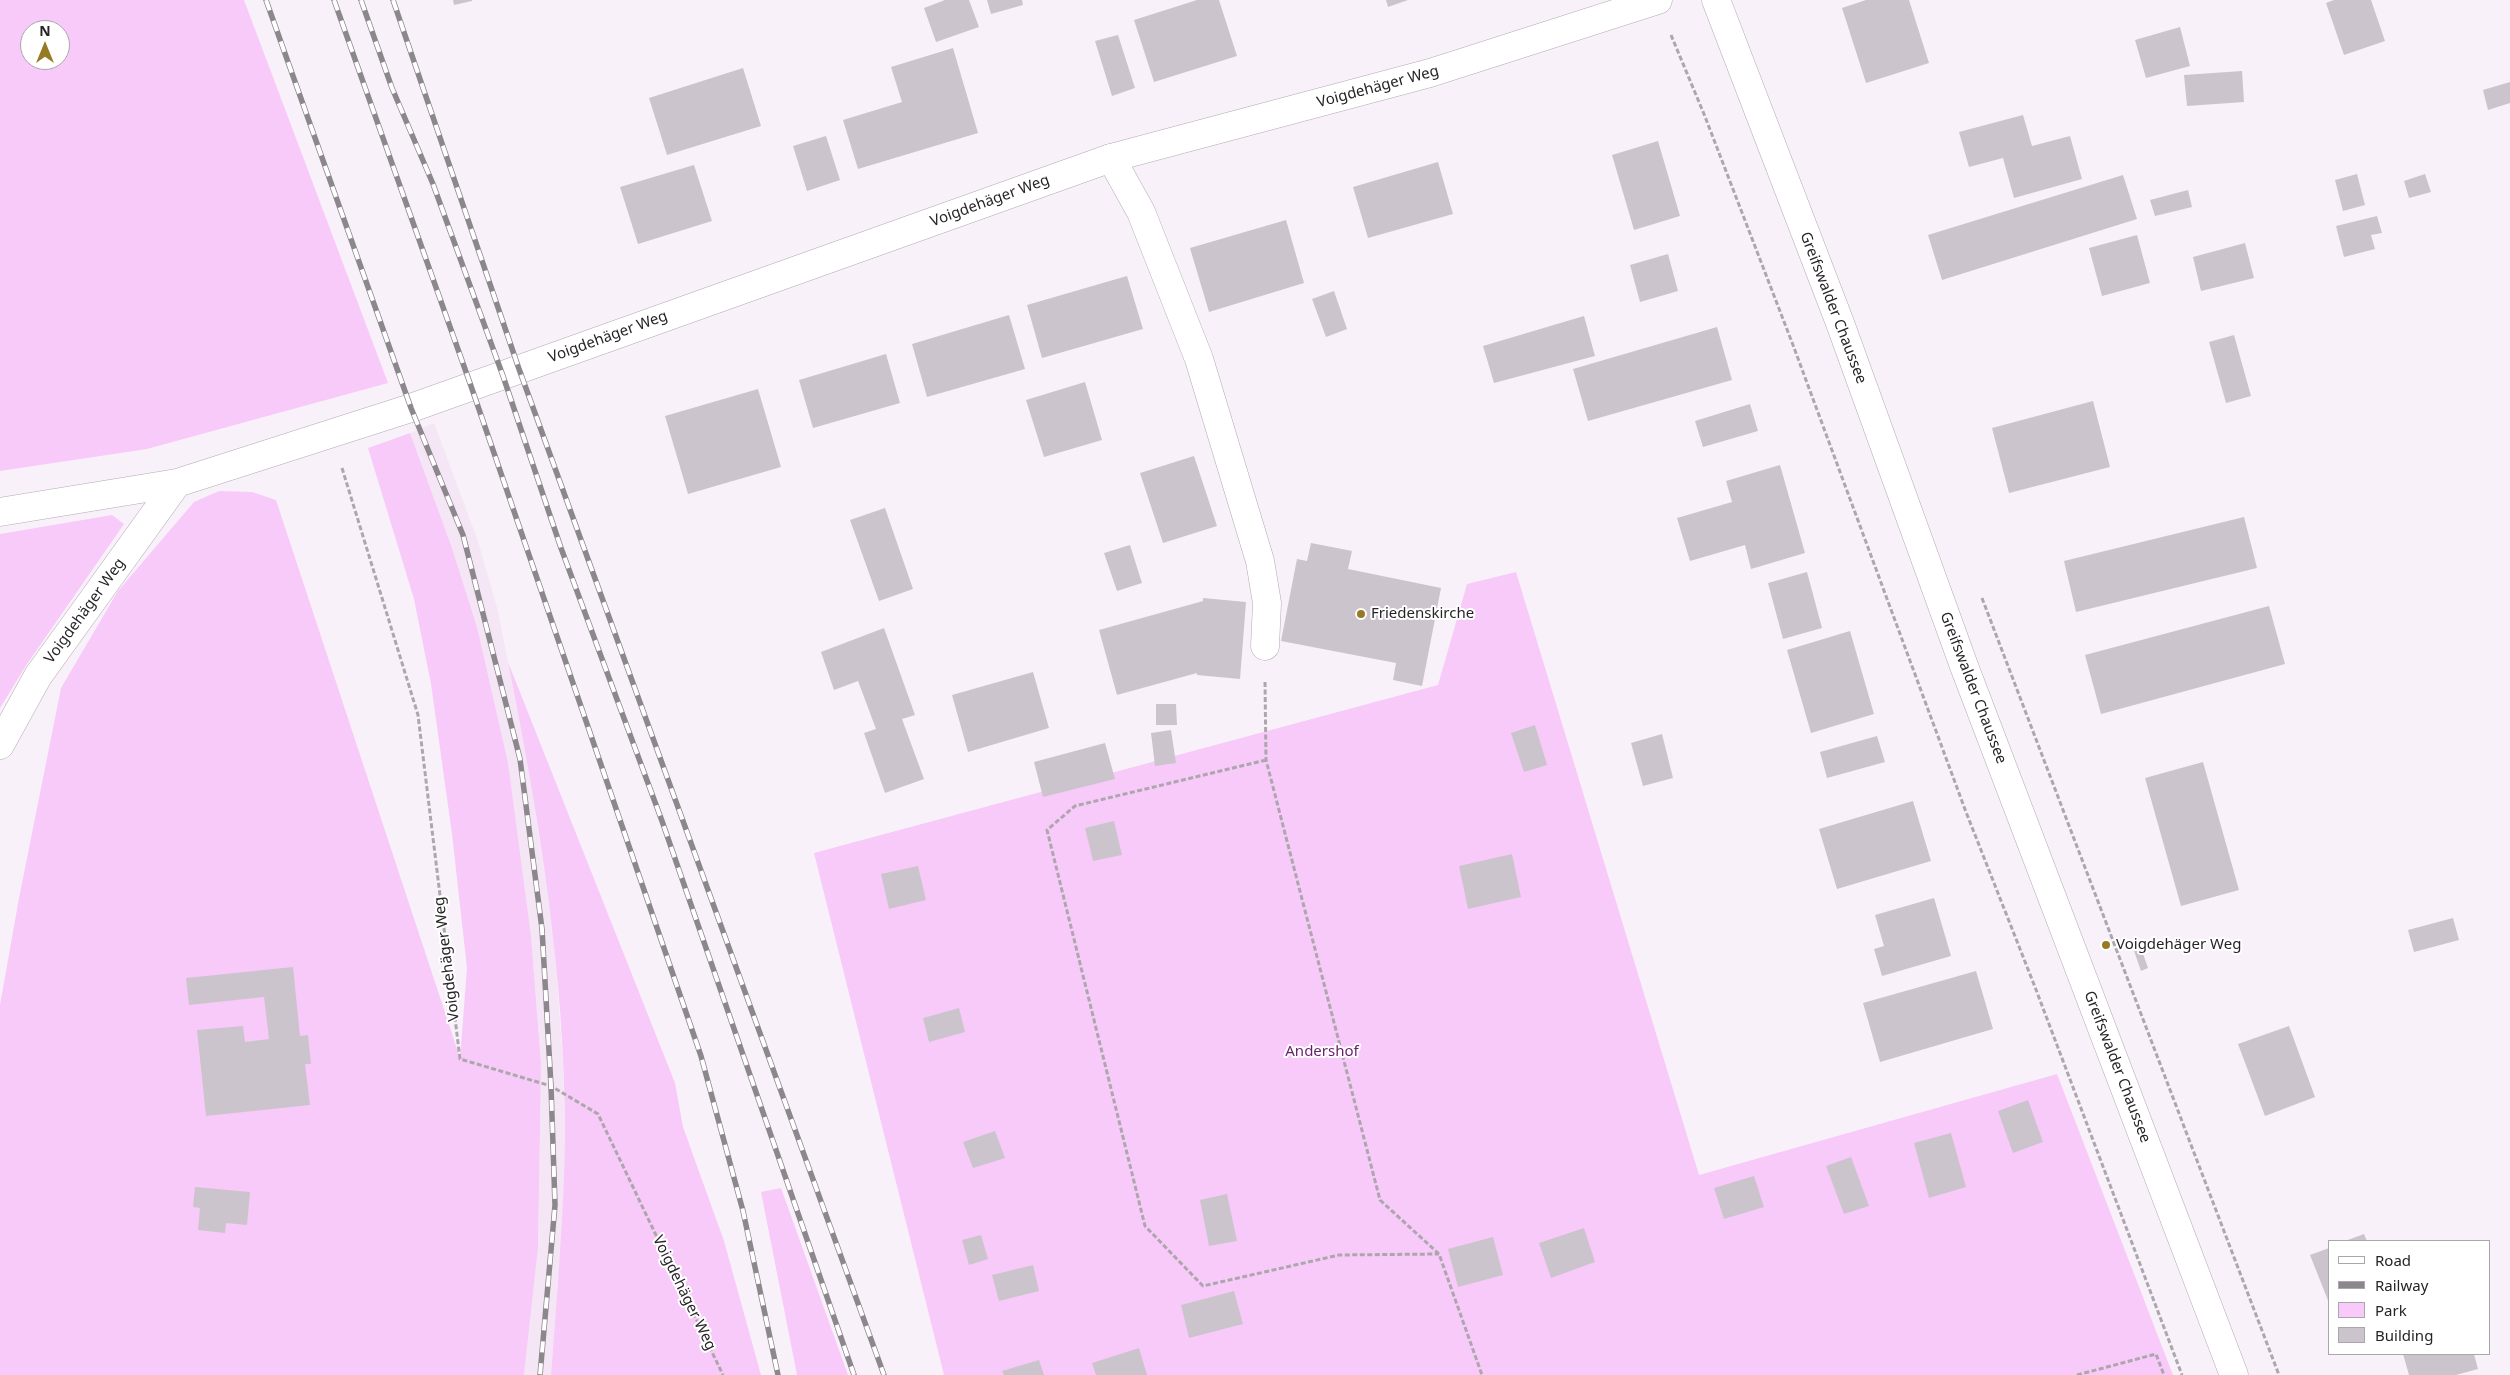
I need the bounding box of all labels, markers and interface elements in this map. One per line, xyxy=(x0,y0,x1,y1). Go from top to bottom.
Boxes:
north arrow xyxy=(20,20,70,70)
text: N xyxy=(39,21,51,40)
street label: Voigdehäger Weg xyxy=(1315,62,1441,112)
street label: Voigdehäger Weg xyxy=(928,171,1052,231)
street label: Greifswalder Chaussee xyxy=(1796,230,1870,386)
street label: Voigdehäger Weg xyxy=(546,307,670,367)
street label: Voigdehäger Weg xyxy=(41,555,129,667)
place label: Friedenskirche xyxy=(1371,605,1474,623)
marker: Friedenskirche xyxy=(1355,608,1367,620)
street label: Greifswalder Chaussee xyxy=(1936,610,2010,766)
street label: Voigdehäger Weg xyxy=(430,896,464,1022)
place label: Voigdehäger Weg xyxy=(2116,936,2241,954)
marker: Voigdehäger Weg xyxy=(2100,939,2112,951)
street label: Greifswalder Chaussee xyxy=(2080,989,2154,1145)
park label: Andershof xyxy=(1285,1043,1359,1061)
street label: Voigdehäger Weg xyxy=(648,1233,720,1353)
legend xyxy=(2328,1240,2490,1355)
text: Road xyxy=(2375,1250,2411,1270)
text: Railway xyxy=(2375,1275,2428,1295)
text: Park xyxy=(2375,1300,2407,1320)
text: Building xyxy=(2375,1325,2433,1345)

